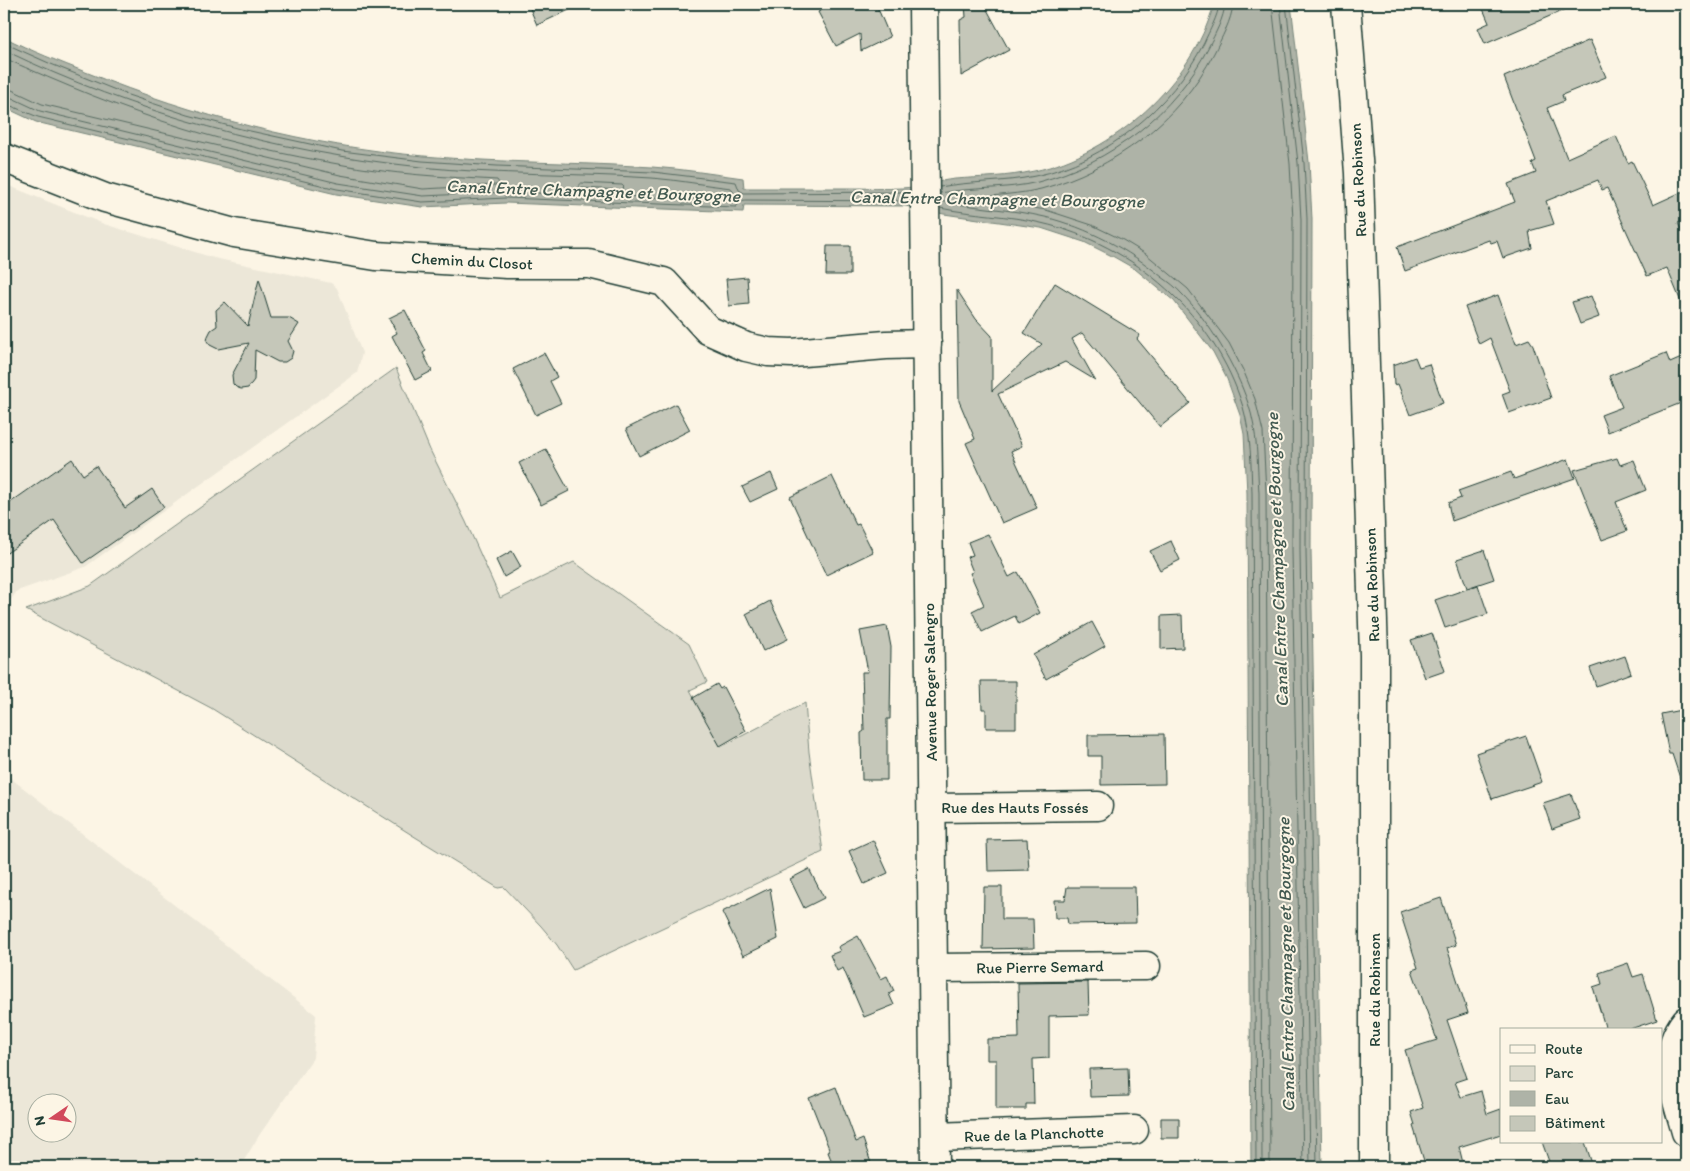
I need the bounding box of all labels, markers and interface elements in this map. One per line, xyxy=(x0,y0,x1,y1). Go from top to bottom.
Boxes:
street label: Rue du Robinson xyxy=(1346,122,1370,237)
water label: Canal Entre Champagne et Bourgogne xyxy=(445,175,742,207)
water label: Canal Entre Champagne et Bourgogne xyxy=(850,185,1146,213)
street label: Chemin du Closot xyxy=(411,248,533,274)
water label: Canal Entre Champagne et Bourgogne xyxy=(1261,411,1293,708)
street label: Rue du Robinson xyxy=(1360,527,1383,642)
street label: Avenue Roger Salengro xyxy=(919,603,941,761)
street label: Rue des Hauts Fossés xyxy=(941,798,1089,817)
water label: Canal Entre Champagne et Bourgogne xyxy=(1272,816,1300,1112)
street label: Rue du Robinson xyxy=(1365,933,1384,1047)
street label: Rue Pierre Semard xyxy=(976,956,1104,978)
legend xyxy=(1500,1028,1662,1144)
text: Route xyxy=(1545,1040,1583,1058)
text: Parc xyxy=(1545,1064,1574,1082)
text: Eau xyxy=(1545,1090,1569,1108)
north arrow xyxy=(28,1094,78,1144)
text: N xyxy=(30,1114,49,1127)
text: Bâtiment xyxy=(1545,1114,1606,1132)
street label: Rue de la Planchotte xyxy=(964,1122,1104,1146)

